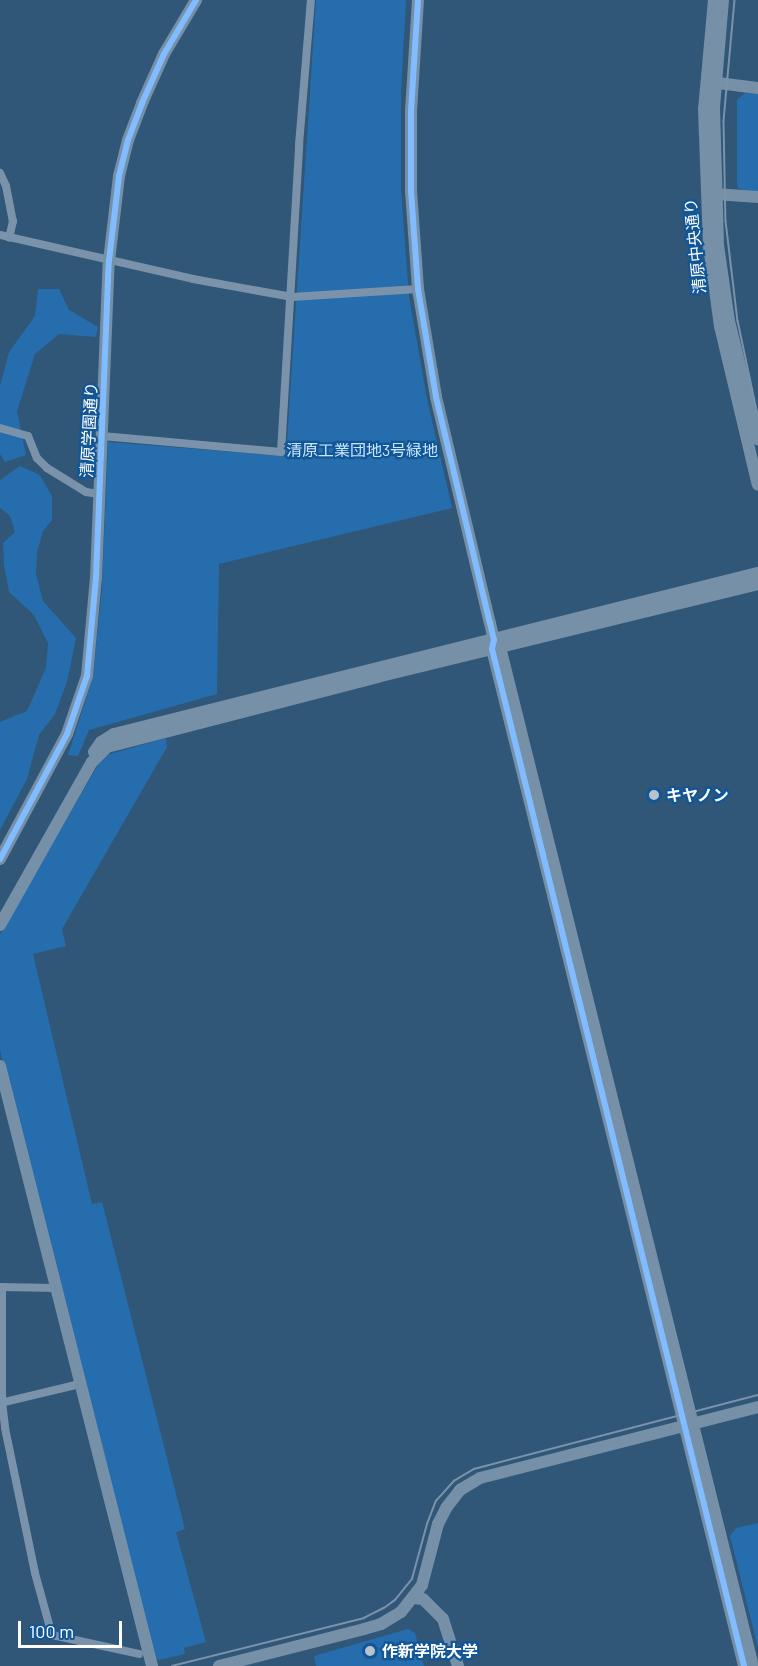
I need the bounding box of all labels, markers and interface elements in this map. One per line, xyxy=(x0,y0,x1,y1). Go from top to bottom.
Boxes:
street label: 清原中央通り xyxy=(680,197,710,295)
street label: 清原学園通り xyxy=(77,382,101,478)
park label: 清原工業団地3号緑地 xyxy=(286,440,438,460)
place label: キヤノン xyxy=(666,785,730,805)
marker: キヤノン xyxy=(647,788,661,802)
scale bar xyxy=(21,1609,124,1647)
text: 100 m xyxy=(29,1620,74,1642)
place label: 作新学院大学 xyxy=(382,1641,478,1661)
marker: 作新学院大学 xyxy=(363,1644,377,1658)

